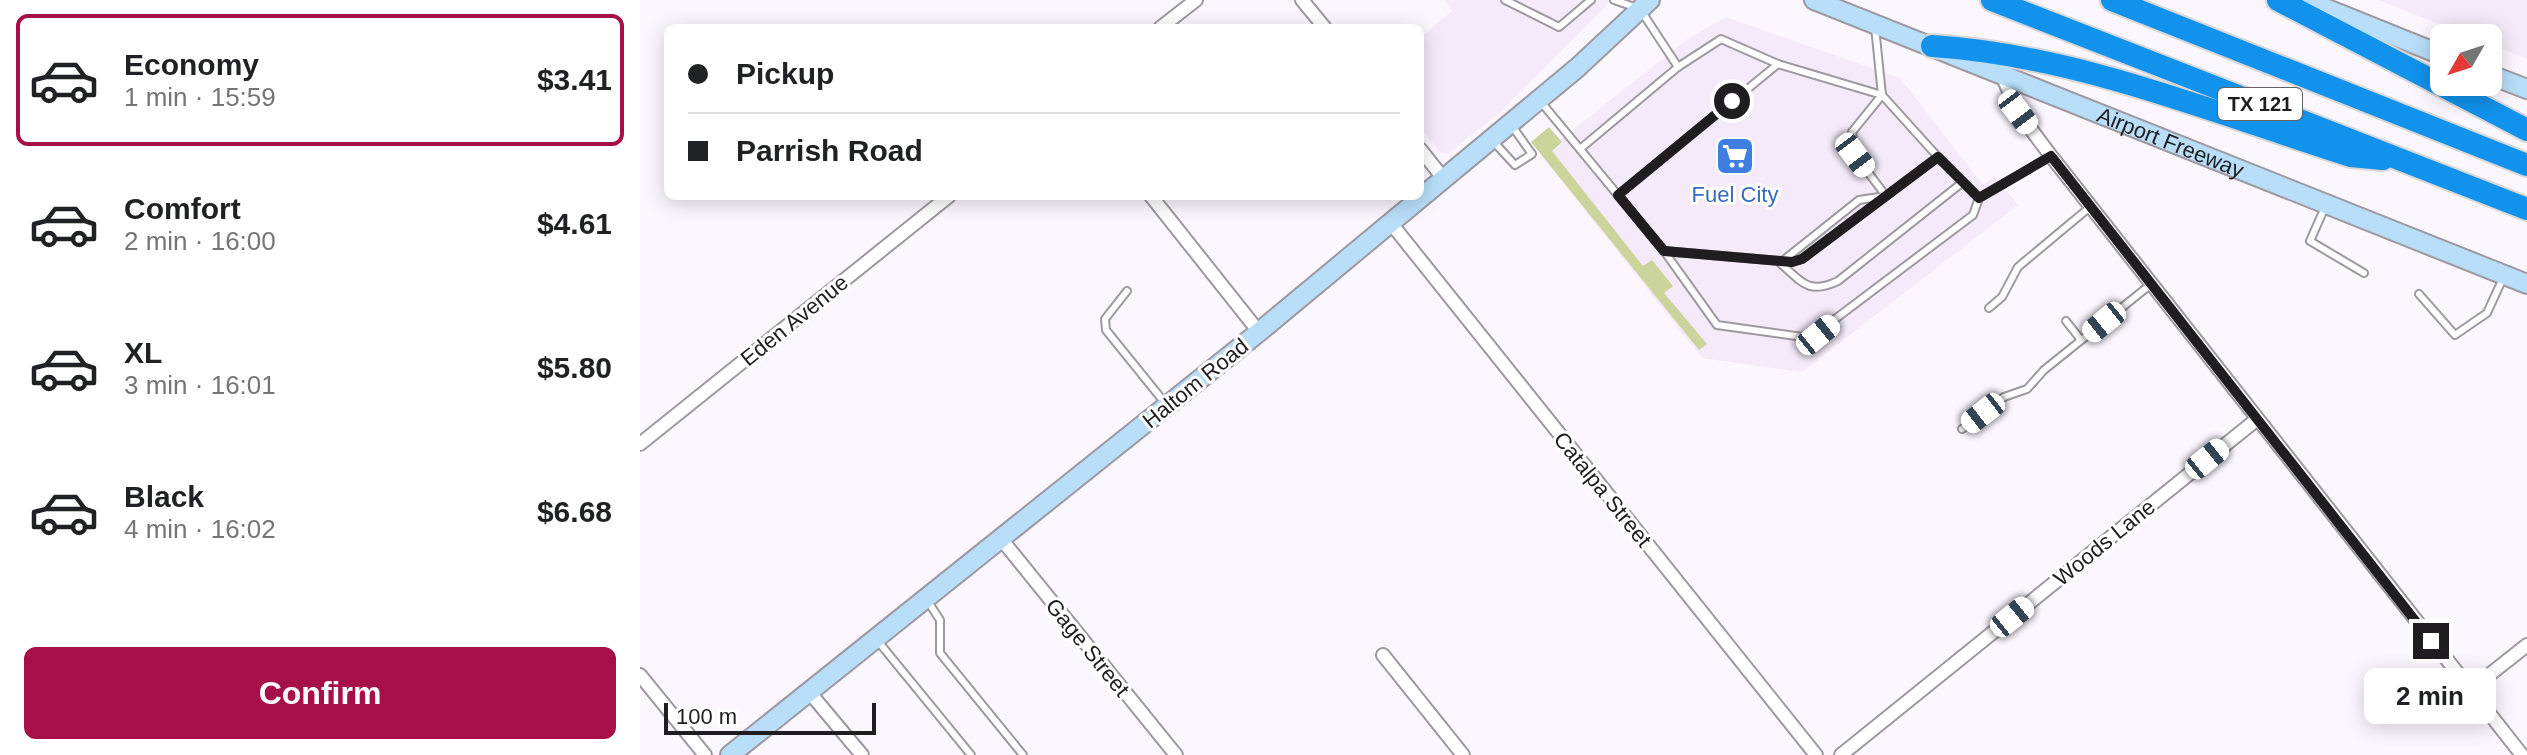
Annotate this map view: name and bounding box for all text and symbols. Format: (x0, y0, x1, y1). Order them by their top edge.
north arrow (2430, 24, 2502, 96)
map controls (2430, 24, 2502, 96)
icon: car (28, 44, 100, 116)
text: Economy (124, 48, 259, 81)
text: Pickup (736, 57, 834, 90)
text: $3.41 (537, 63, 612, 96)
text: 1 min · 15:59 (124, 82, 276, 112)
route start (1714, 83, 1750, 119)
car (1994, 86, 2042, 138)
road number: TX 121 (2218, 88, 2302, 120)
street label: Airport Freeway (2094, 102, 2247, 183)
car (1831, 129, 1879, 181)
text: Parrish Road (736, 134, 923, 167)
supermarket icon: Fuel City (1714, 135, 1756, 177)
place label: Fuel City (1692, 182, 1778, 207)
icon: car (28, 188, 100, 260)
text: Comfort (124, 192, 241, 225)
text: $4.61 (537, 207, 612, 240)
text: 2 min · 16:00 (124, 226, 276, 256)
street label: Eden Avenue (736, 270, 853, 371)
car (2078, 298, 2130, 346)
car (1792, 311, 1844, 359)
icon: car (28, 332, 100, 404)
street label: Haltom Road (1138, 333, 1253, 434)
text: XL (124, 336, 162, 369)
text: $5.80 (537, 351, 612, 384)
text: 3 min · 16:01 (124, 370, 276, 400)
car (1957, 389, 2009, 437)
street label: Catalpa Street (1549, 427, 1657, 552)
car (2181, 435, 2233, 483)
icon: car (28, 476, 100, 548)
text: Black (124, 480, 204, 513)
street label: Woods Lane (2049, 494, 2160, 591)
text: $6.68 (537, 495, 612, 528)
text: 4 min · 16:02 (124, 514, 276, 544)
street label: Gage Street (1041, 593, 1135, 701)
car (1986, 593, 2038, 641)
route end (2413, 623, 2449, 659)
button: Confirm (24, 647, 616, 739)
callout: 2 min (2365, 669, 2497, 725)
text: 2 min (2396, 681, 2464, 711)
scale bar (664, 699, 876, 735)
text: 100 m (676, 704, 737, 729)

